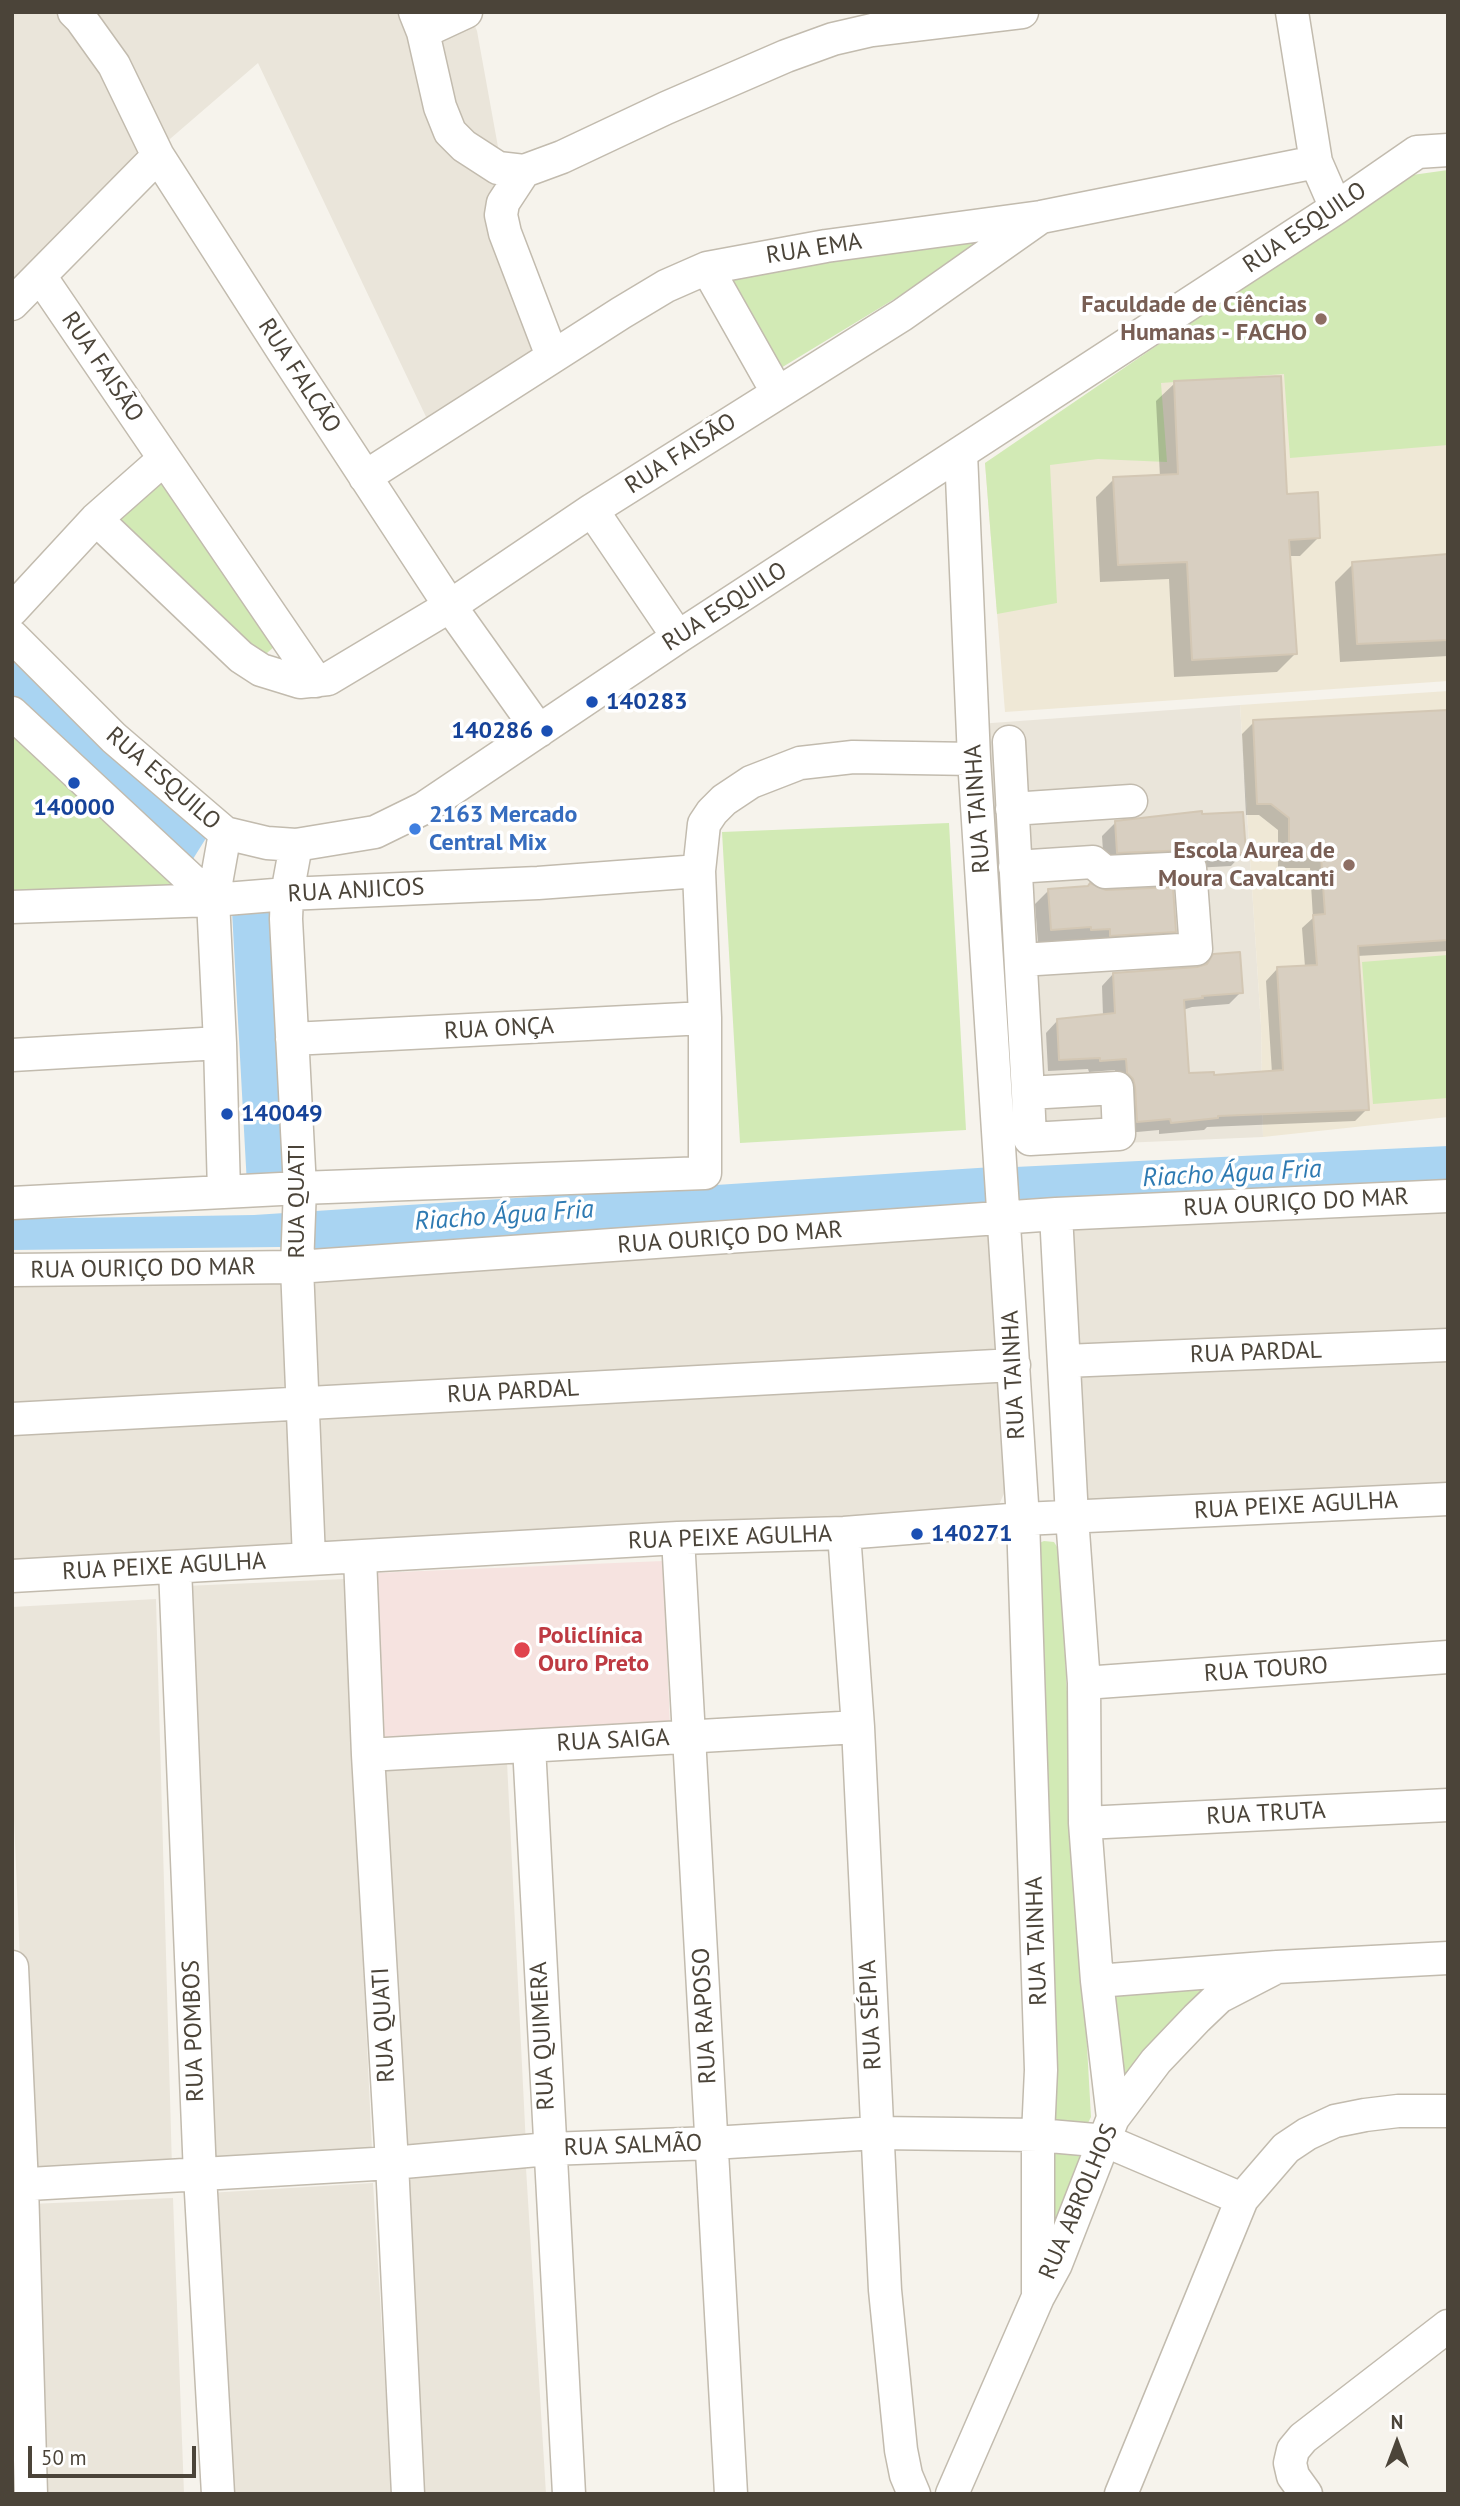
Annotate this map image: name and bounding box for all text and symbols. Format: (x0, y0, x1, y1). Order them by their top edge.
street label: RUA ESQUILO (1238, 176, 1372, 280)
street label: RUA EMA (764, 227, 864, 271)
place label: Faculdade de Ciências Humanas - FACHO (1081, 291, 1307, 347)
street label: RUA FAISÃO (55, 307, 149, 427)
marker: Faculdade de Ciências Humanas - FACHO (1313, 311, 1329, 327)
street label: RUA FALCÃO (251, 313, 347, 439)
street label: RUA FAISÃO (620, 407, 742, 501)
street label: RUA ESQUILO (657, 556, 793, 658)
place label: 140283 (606, 688, 688, 716)
marker: 140283 (584, 694, 600, 710)
place label: 140286 (451, 717, 533, 745)
street label: RUA ESQUILO (100, 721, 226, 837)
marker: 140286 (539, 723, 555, 739)
street label: RUA TAINHA (959, 743, 997, 875)
marker: 140000 (66, 775, 82, 791)
place label: 140000 (33, 794, 115, 822)
place label: 2163 Mercado Central Mix (429, 801, 577, 857)
marker: 2163 Mercado Central Mix (407, 821, 423, 837)
place label: Escola Aurea de Moura Cavalcanti (1158, 837, 1335, 893)
marker: Escola Aurea de Moura Cavalcanti (1341, 857, 1357, 873)
street label: RUA ANJICOS (287, 873, 425, 909)
street label: RUA ONÇA (443, 1012, 555, 1046)
place label: 140049 (241, 1100, 323, 1128)
marker: 140049 (219, 1106, 235, 1122)
street label: RUA QUATI (283, 1143, 311, 1259)
water label: Riacho Água Fria (1142, 1154, 1322, 1194)
street label: RUA OURIÇO DO MAR (1183, 1183, 1409, 1223)
water label: Riacho Água Fria (413, 1194, 595, 1238)
street label: RUA OURIÇO DO MAR (617, 1216, 843, 1260)
street label: RUA OURIÇO DO MAR (30, 1253, 256, 1285)
street label: RUA TAINHA (996, 1310, 1032, 1440)
street label: RUA PARDAL (1189, 1336, 1323, 1370)
street label: RUA PARDAL (446, 1374, 580, 1410)
street label: RUA PEIXE AGULHA (1193, 1486, 1399, 1526)
street label: RUA PEIXE AGULHA (628, 1520, 832, 1556)
place label: 140271 (931, 1520, 1013, 1548)
marker: 140271 (909, 1526, 925, 1542)
street label: RUA PEIXE AGULHA (61, 1547, 267, 1587)
place label: Policlínica Ouro Preto (538, 1622, 649, 1678)
marker: Policlínica Ouro Preto (512, 1640, 532, 1660)
street label: RUA TOURO (1203, 1651, 1329, 1689)
street label: RUA SAIGA (556, 1724, 670, 1758)
street label: RUA TRUTA (1206, 1796, 1326, 1832)
street label: RUA TAINHA (1020, 1876, 1054, 2006)
street label: RUA RAPOSO (687, 1947, 723, 2085)
street label: RUA SÉPIA (854, 1959, 888, 2071)
street label: RUA POMBOS (177, 1960, 211, 2102)
street label: RUA QUIMERA (525, 1961, 561, 2111)
street label: RUA QUATI (367, 1967, 401, 2083)
street label: RUA ABROLHOS (1033, 2120, 1125, 2284)
street label: RUA SALMÃO (563, 2129, 703, 2163)
north arrow (1362, 2408, 1432, 2478)
text: N (1391, 2410, 1403, 2434)
scale bar (32, 2432, 200, 2476)
text: 50 m (41, 2444, 87, 2471)

